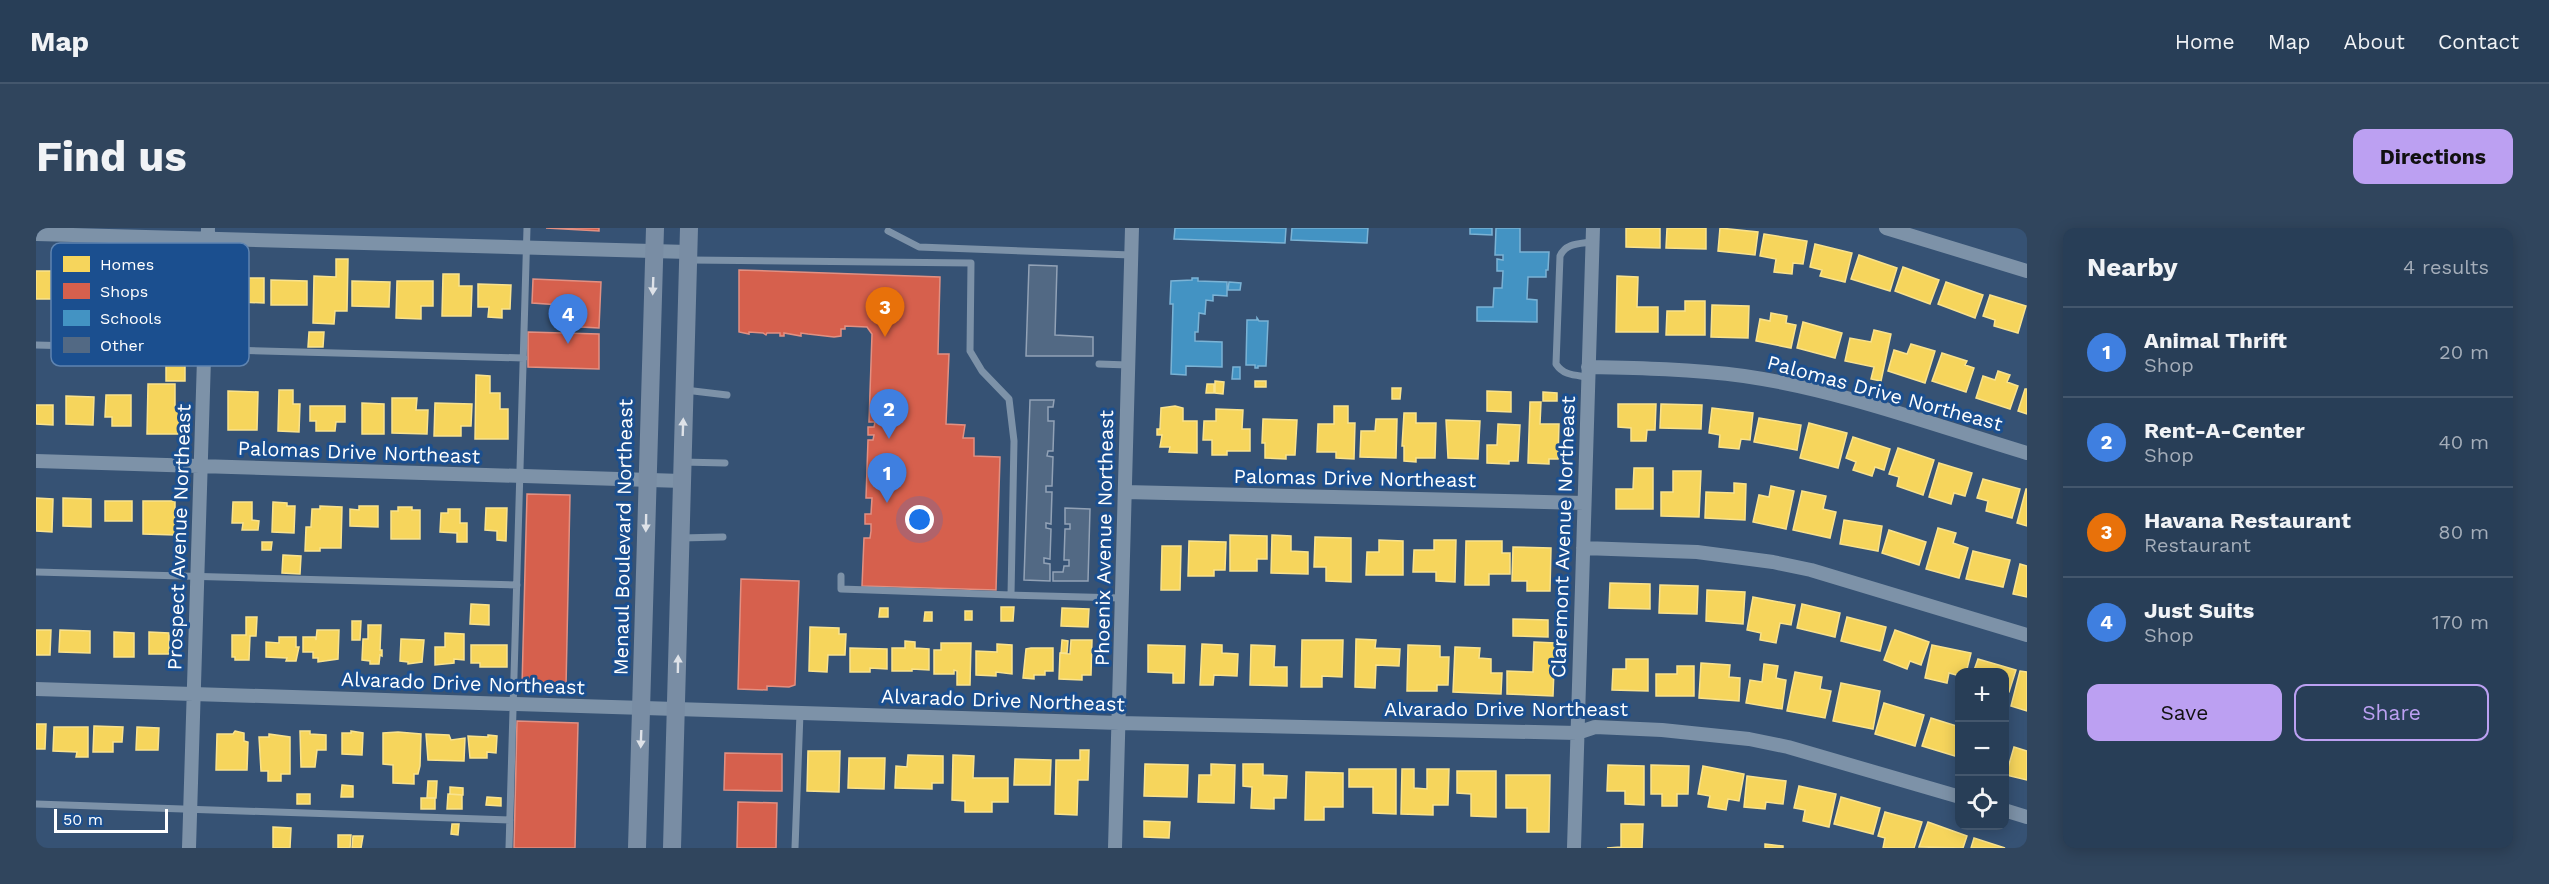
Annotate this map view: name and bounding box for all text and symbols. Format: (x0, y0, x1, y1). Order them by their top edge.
text: Map (30, 25, 89, 58)
text: Home (2175, 29, 2235, 54)
text: Map (2268, 29, 2311, 54)
text: About (2344, 29, 2405, 54)
text: Contact (2438, 29, 2519, 54)
button: Directions (2353, 129, 2513, 184)
text: Find us (36, 132, 187, 181)
legend (51, 243, 249, 366)
text: Nearby (2087, 252, 2178, 282)
text: Homes (100, 255, 154, 274)
text: 4 results (2403, 255, 2489, 279)
one-way arrow (649, 277, 658, 296)
text: Shops (100, 282, 148, 301)
pin: 3 (866, 288, 904, 337)
pin: 4 (548, 294, 588, 344)
text: Schools (100, 309, 162, 328)
text: Animal Thrift (2144, 328, 2287, 353)
text: Other (100, 336, 145, 355)
text: 1 (2102, 340, 2111, 364)
text: 20 m (2439, 340, 2489, 364)
street label: Palomas Drive Northeast (1765, 350, 2006, 436)
text: Shop (2144, 353, 2194, 377)
pin: 2 (870, 390, 908, 439)
street label: Claremont Avenue Northeast (1546, 395, 1580, 679)
street label: Menaul Boulevard Northeast (609, 398, 637, 676)
street label: Prospect Avenue Northeast (162, 403, 196, 671)
street label: Phoenix Avenue Northeast (1090, 409, 1118, 666)
one-way arrow (679, 417, 688, 436)
text: Rent-A-Center (2144, 418, 2305, 443)
text: 2 (2101, 430, 2112, 454)
text: 40 m (2438, 430, 2489, 454)
street label: Palomas Drive Northeast (237, 436, 481, 468)
text: Shop (2144, 443, 2194, 467)
pin: 1 (868, 454, 906, 503)
street label: Palomas Drive Northeast (1234, 464, 1477, 492)
your location (905, 505, 934, 534)
text: Havana Restaurant (2144, 508, 2351, 533)
one-way arrow (641, 514, 650, 533)
text: 3 (2101, 520, 2112, 544)
text: 80 m (2438, 520, 2489, 544)
text: Restaurant (2144, 533, 2251, 557)
text: Just Suits (2144, 598, 2254, 623)
text: 4 (2100, 610, 2113, 634)
text: 170 m (2432, 610, 2489, 634)
text: Shop (2144, 623, 2194, 647)
one-way arrow (673, 654, 683, 673)
street label: Alvarado Drive Northeast (341, 667, 586, 699)
map controls (1955, 668, 2009, 830)
button: + (1955, 668, 2009, 722)
street label: Alvarado Drive Northeast (881, 684, 1126, 716)
button: Save (2087, 684, 2282, 741)
button: Share (2294, 684, 2489, 741)
street label: Alvarado Drive Northeast (1384, 697, 1629, 721)
button: − (1955, 722, 2009, 776)
one-way arrow (636, 730, 645, 749)
button: locate (1955, 776, 2009, 830)
scale bar (54, 806, 168, 834)
text: 50 m (63, 810, 103, 829)

